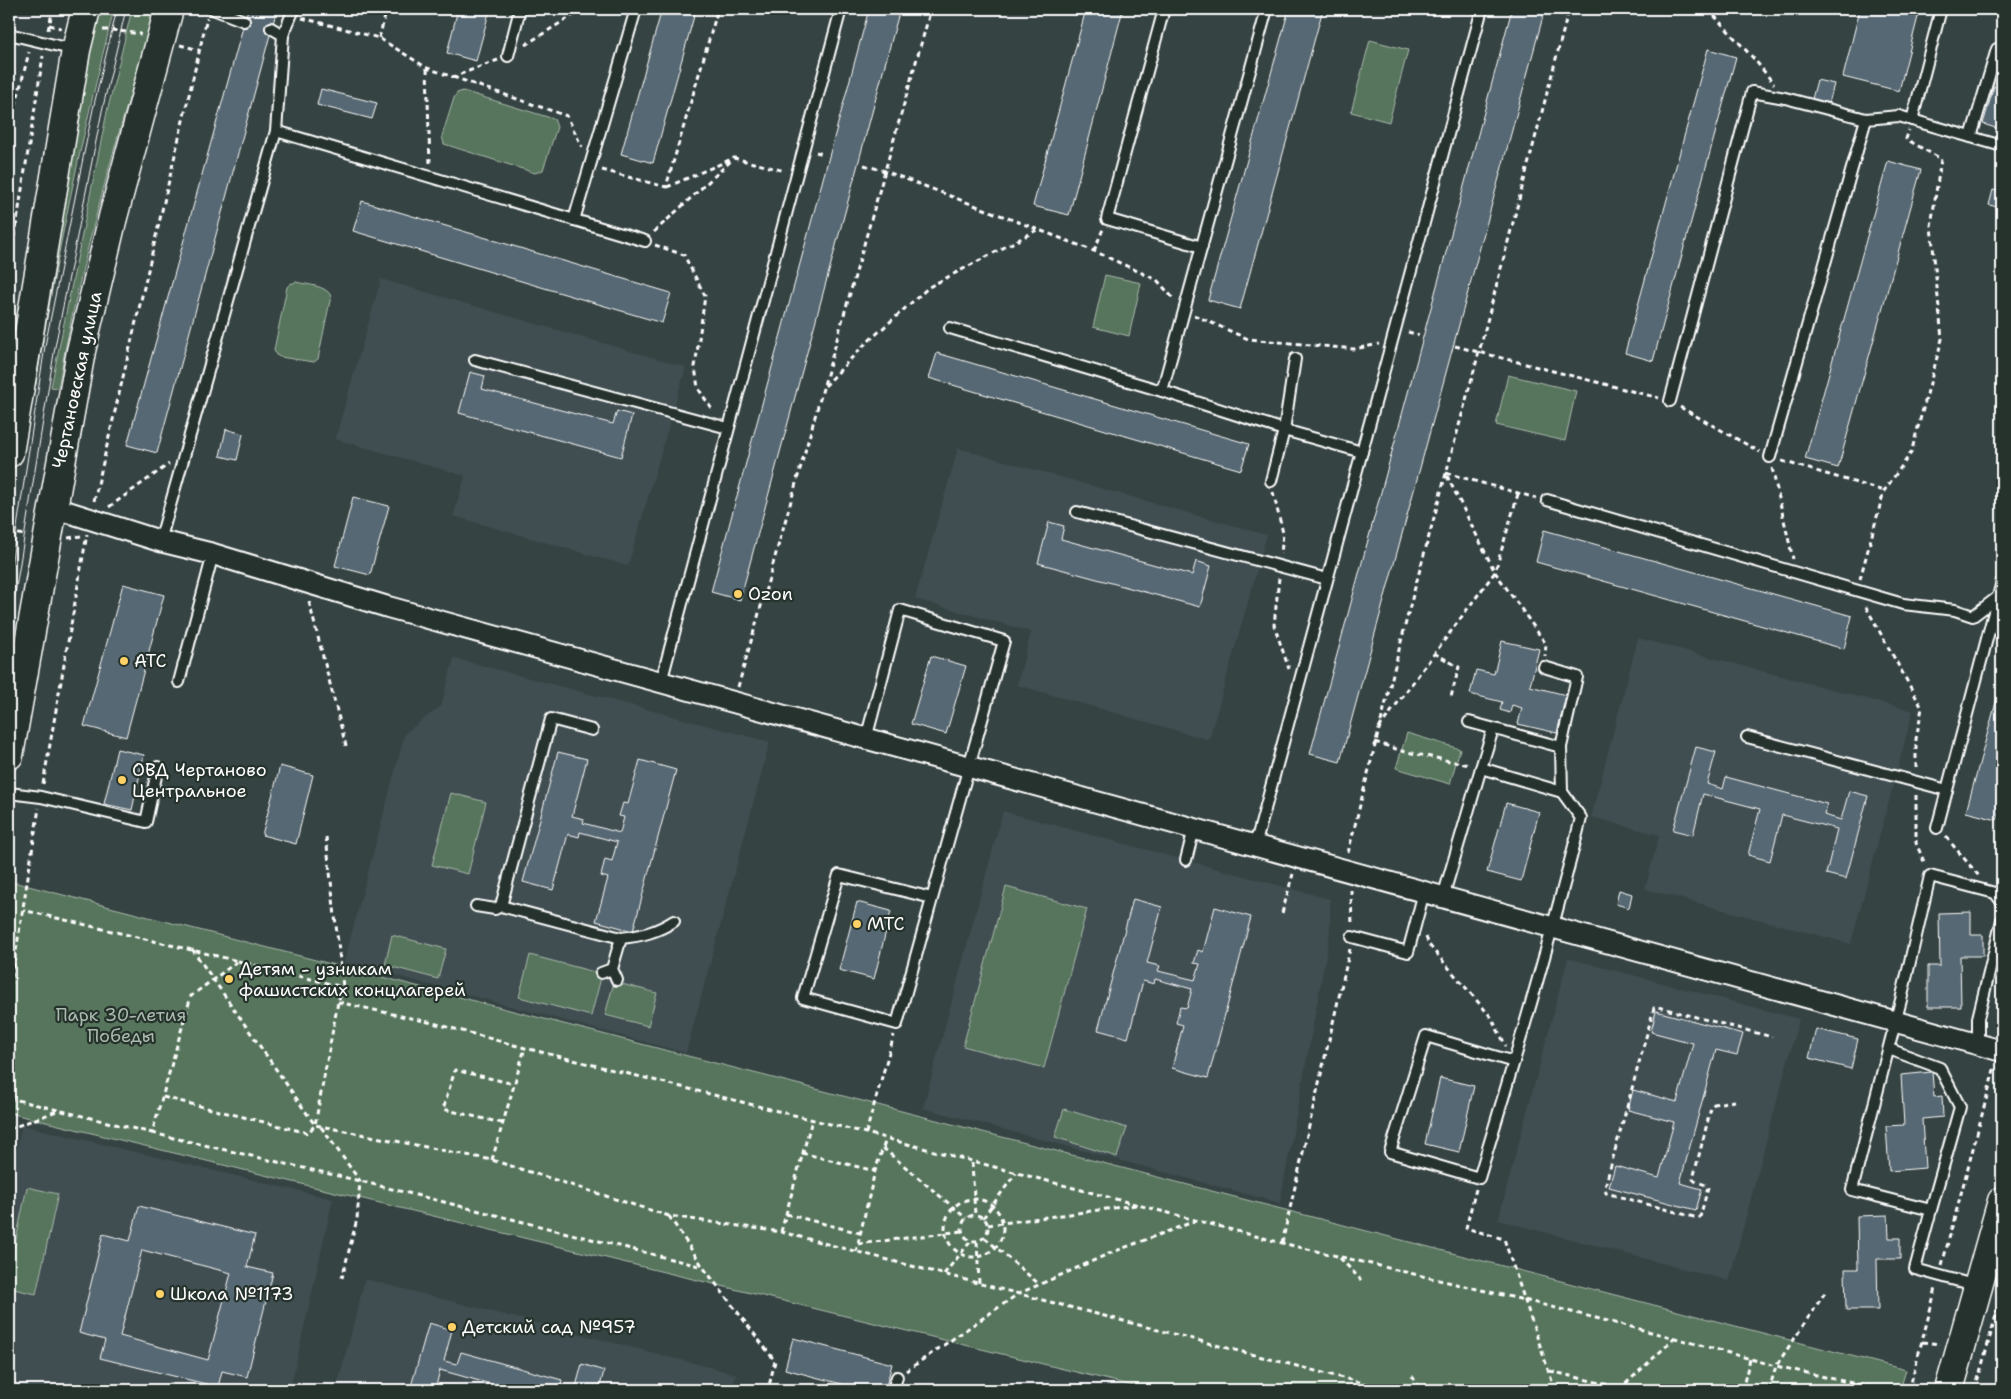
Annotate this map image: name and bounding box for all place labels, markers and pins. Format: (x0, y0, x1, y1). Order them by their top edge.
place label: Ozon (748, 582, 793, 606)
marker: Ozon (732, 588, 744, 600)
place label: АТС (134, 649, 166, 673)
marker: АТС (118, 655, 130, 667)
place label: ОВД Чертаново Центральное (132, 758, 267, 803)
marker: ОВД Чертаново Центральное (116, 774, 128, 786)
place label: МТС (867, 912, 905, 936)
marker: МТС (851, 918, 863, 930)
place label: Детям - узникам фашистских концлагерей (239, 957, 466, 1002)
marker: Детям - узникам фашистских концлагерей (223, 973, 235, 985)
place label: Школа №1173 (170, 1282, 294, 1306)
marker: Школа №1173 (154, 1288, 166, 1300)
place label: Детский сад №957 (462, 1315, 636, 1339)
marker: Детский сад №957 (446, 1321, 458, 1333)

